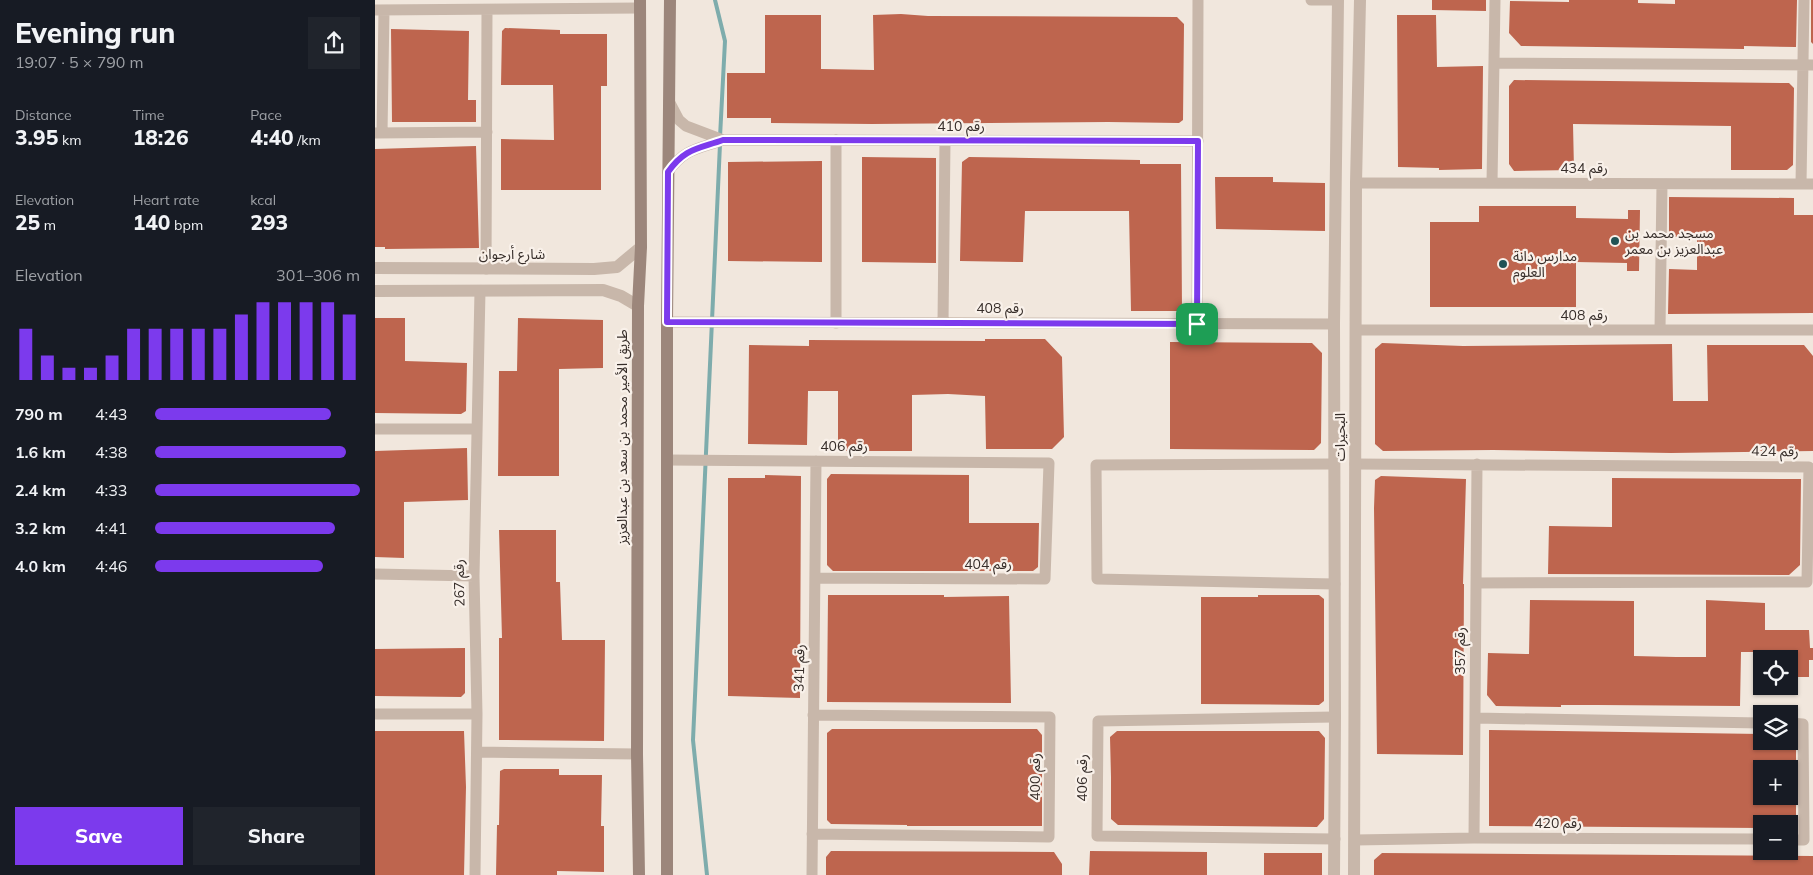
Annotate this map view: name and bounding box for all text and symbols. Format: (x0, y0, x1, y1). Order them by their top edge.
text: Evening run (15, 15, 175, 50)
button: share (308, 17, 360, 69)
text: 19:07 · 5 × 790 m (15, 52, 144, 72)
text: Distance (15, 106, 72, 124)
text: Time (133, 106, 164, 124)
text: Pace (250, 106, 282, 124)
street label: رقم 410 (937, 117, 985, 137)
text: 3.95 (15, 124, 58, 150)
text: 18:26 (133, 124, 189, 150)
text: 4:40 (250, 124, 294, 150)
text: km (58, 131, 81, 149)
text: /km (294, 131, 321, 149)
street label: رقم 434 (1560, 159, 1608, 179)
text: Elevation (15, 191, 74, 209)
text: Heart rate (133, 191, 199, 209)
text: kcal (250, 191, 276, 209)
text: 25 (15, 209, 40, 235)
text: 140 (133, 209, 170, 235)
text: 293 (250, 209, 288, 235)
text: m (40, 216, 56, 234)
text: bpm (170, 216, 203, 234)
place label: مسجد محمد بن عبدالعزيز بن معمر (1624, 224, 1723, 258)
marker: مسجد محمد بن عبدالعزيز بن معمر (1609, 235, 1621, 247)
street label: شارع أرجوان (479, 245, 545, 265)
place label: مدارس دانة العلوم (1513, 247, 1577, 283)
marker: مدارس دانة العلوم (1497, 258, 1509, 270)
text: Elevation (15, 265, 83, 285)
text: 301–306 m (276, 265, 360, 285)
street label: رقم 408 (976, 299, 1024, 319)
pin (1176, 303, 1218, 345)
street label: رقم 408 (1560, 306, 1608, 326)
icon: arrive (1183, 310, 1211, 338)
street label: طريق الأمير محمد بن سعد بن عبدالعزيز (613, 329, 632, 546)
text: 790 m (15, 404, 63, 424)
text: 4:43 (95, 404, 127, 424)
street label: البحيرات (1331, 413, 1349, 461)
street label: رقم 406 (820, 437, 868, 457)
text: 1.6 km (15, 442, 66, 462)
text: 4:38 (95, 442, 127, 462)
street label: رقم 424 (1751, 442, 1799, 462)
text: 2.4 km (15, 480, 66, 500)
text: 4:33 (95, 480, 127, 500)
text: 3.2 km (15, 518, 66, 538)
text: 4:41 (95, 518, 127, 538)
street label: رقم 404 (964, 555, 1012, 575)
text: 4.0 km (15, 556, 66, 576)
text: 4:46 (95, 556, 127, 576)
street label: رقم 267 (450, 559, 470, 607)
street label: رقم 357 (1451, 627, 1471, 675)
street label: رقم 341 (790, 644, 810, 692)
map controls (1753, 650, 1798, 860)
button: locate (1753, 650, 1798, 695)
button: layers (1753, 705, 1798, 750)
street label: رقم 400 (1026, 753, 1046, 801)
street label: رقم 406 (1073, 754, 1093, 802)
button: + (1753, 760, 1798, 805)
button: Save (15, 807, 183, 865)
button: Share (193, 807, 360, 865)
street label: رقم 420 (1534, 814, 1582, 834)
button: − (1753, 815, 1798, 860)

